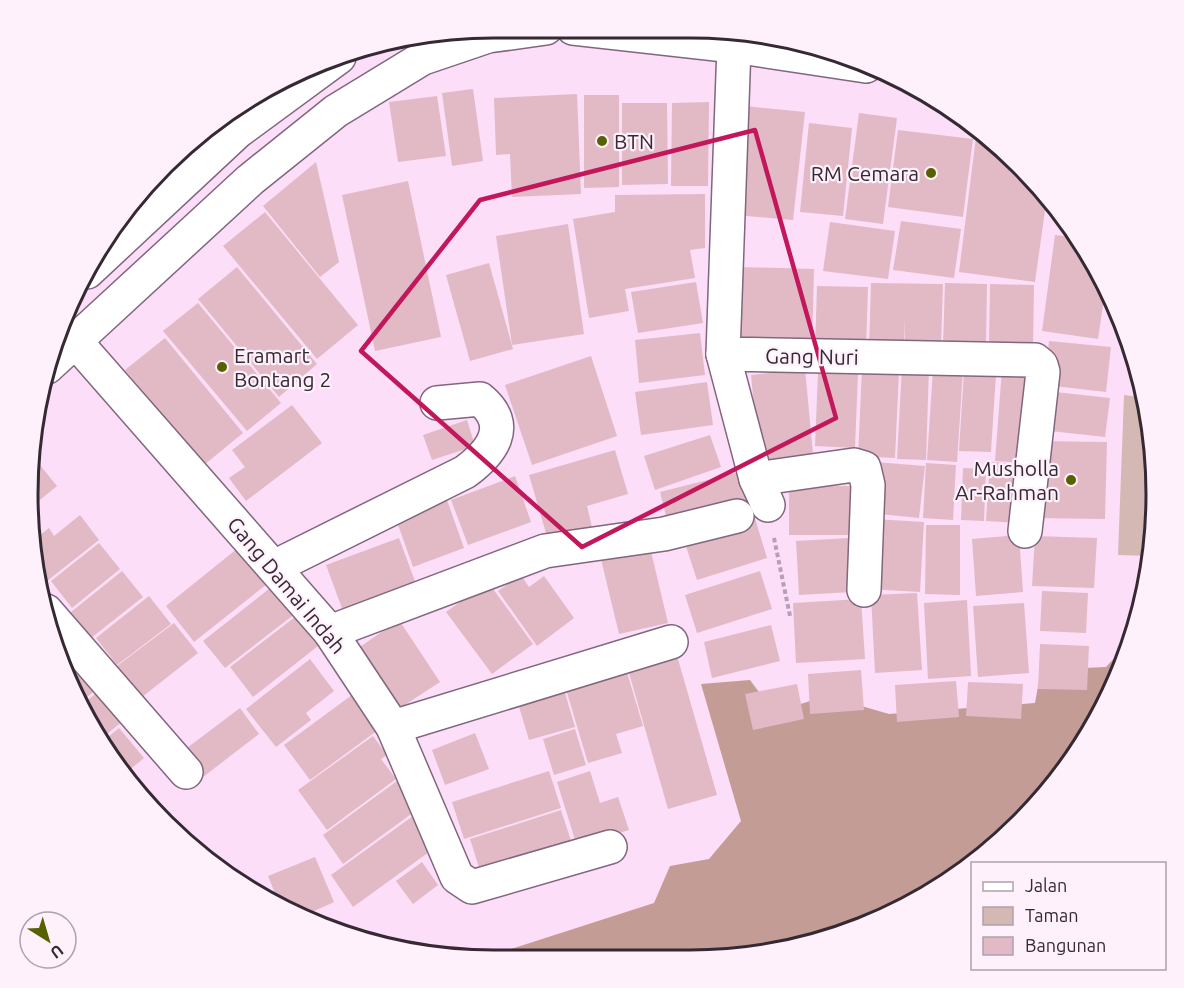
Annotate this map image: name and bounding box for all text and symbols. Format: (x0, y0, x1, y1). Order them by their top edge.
place label: BTN (614, 129, 654, 153)
marker: BTN (595, 134, 609, 148)
place label: RM Cemara (811, 161, 919, 185)
marker: RM Cemara (924, 166, 938, 180)
place label: Eramart Bontang 2 (234, 343, 331, 391)
street label: Gang Nuri (765, 343, 859, 369)
marker: Eramart Bontang 2 (215, 360, 229, 374)
place label: Musholla Ar-Rahman (955, 456, 1059, 504)
marker: Musholla Ar-Rahman (1064, 473, 1078, 487)
street label: Gang Damai Indah (223, 512, 351, 658)
legend (971, 862, 1166, 970)
text: Jalan (1025, 875, 1067, 895)
text: Taman (1025, 905, 1079, 925)
north arrow (18, 910, 78, 970)
text: Bangunan (1025, 935, 1106, 955)
text: U (47, 941, 67, 963)

